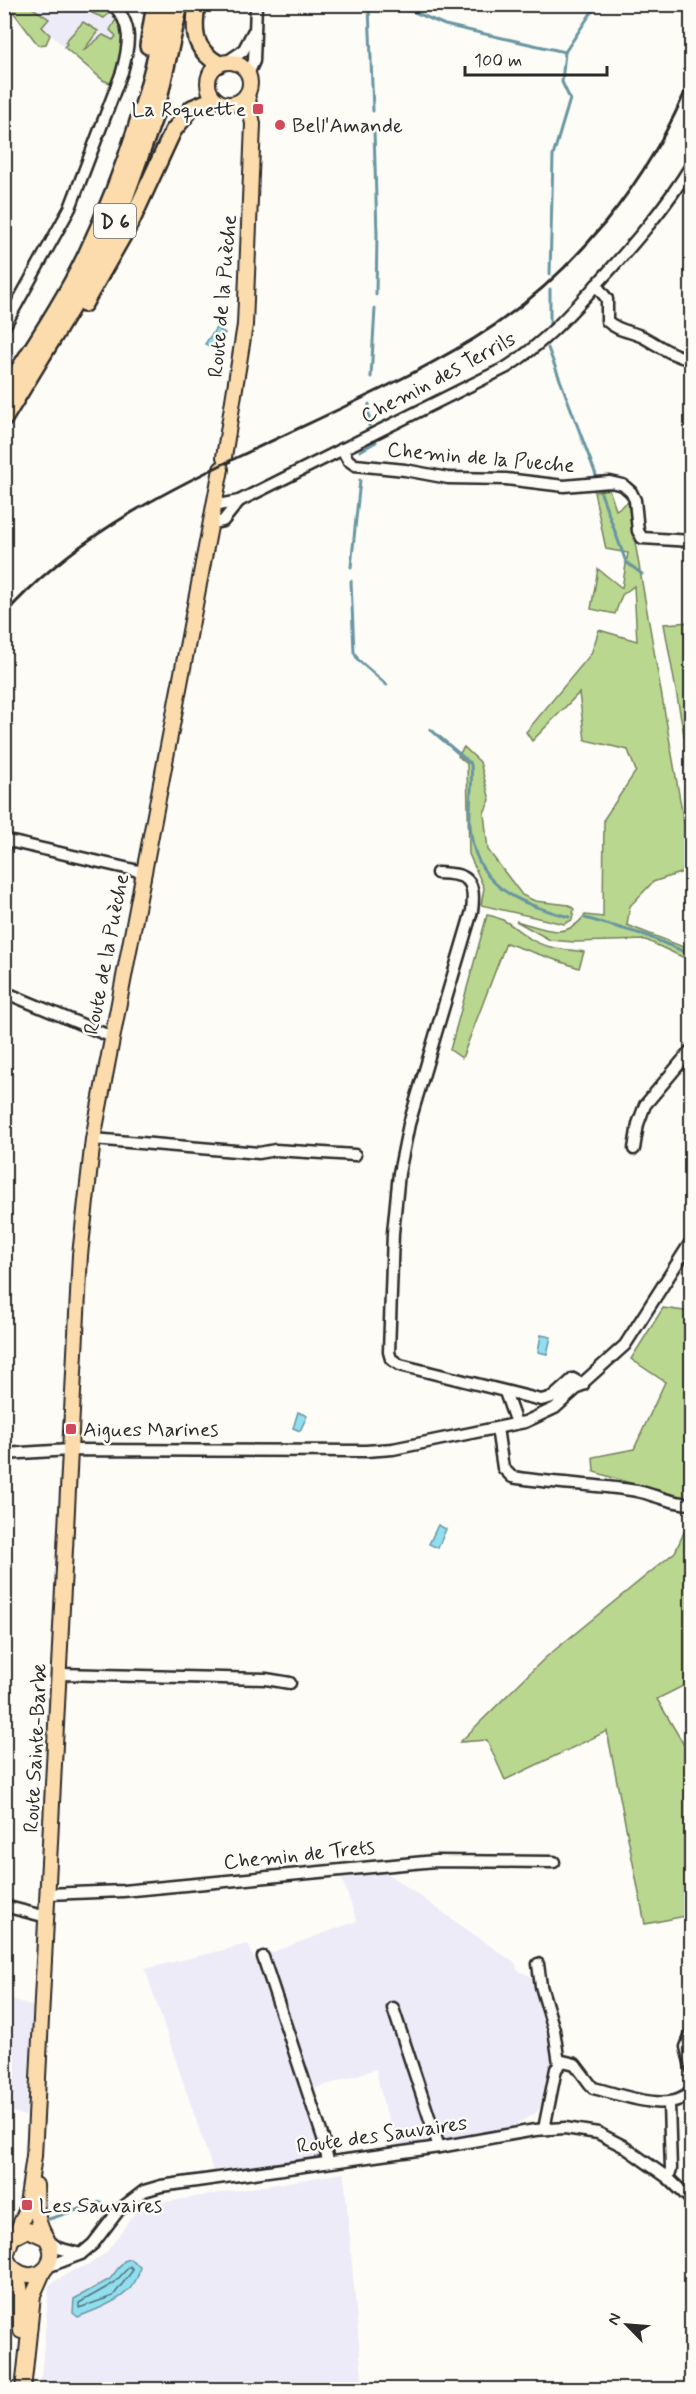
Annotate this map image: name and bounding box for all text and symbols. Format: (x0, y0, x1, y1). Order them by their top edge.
scale bar (465, 39, 608, 77)
text: 100 m (474, 49, 522, 73)
place label: La Roquette (131, 96, 246, 124)
marker: La Roquette (251, 102, 265, 116)
place label: Bell'Amande (292, 112, 403, 140)
marker: Bell'Amande (273, 118, 287, 132)
road number: D 6 (94, 204, 136, 238)
street label: Route de la Puèche (202, 213, 244, 379)
street label: Chemin des Terrils (356, 325, 521, 431)
street label: Chemin de la Pueche (386, 436, 576, 480)
street label: Route de la Puèche (78, 871, 136, 1037)
place label: Aigues Marines (83, 1416, 219, 1444)
marker: Aigues Marines (64, 1422, 78, 1436)
street label: Route Sainte-Barbe (18, 1663, 54, 1833)
street label: Chemin de Trets (222, 1833, 376, 1877)
street label: Route des Sauvaires (295, 2109, 469, 2161)
place label: Les Sauvaires (39, 2192, 162, 2220)
marker: Les Sauvaires (20, 2198, 34, 2212)
north arrow (597, 2295, 657, 2355)
text: N (603, 2310, 627, 2329)

